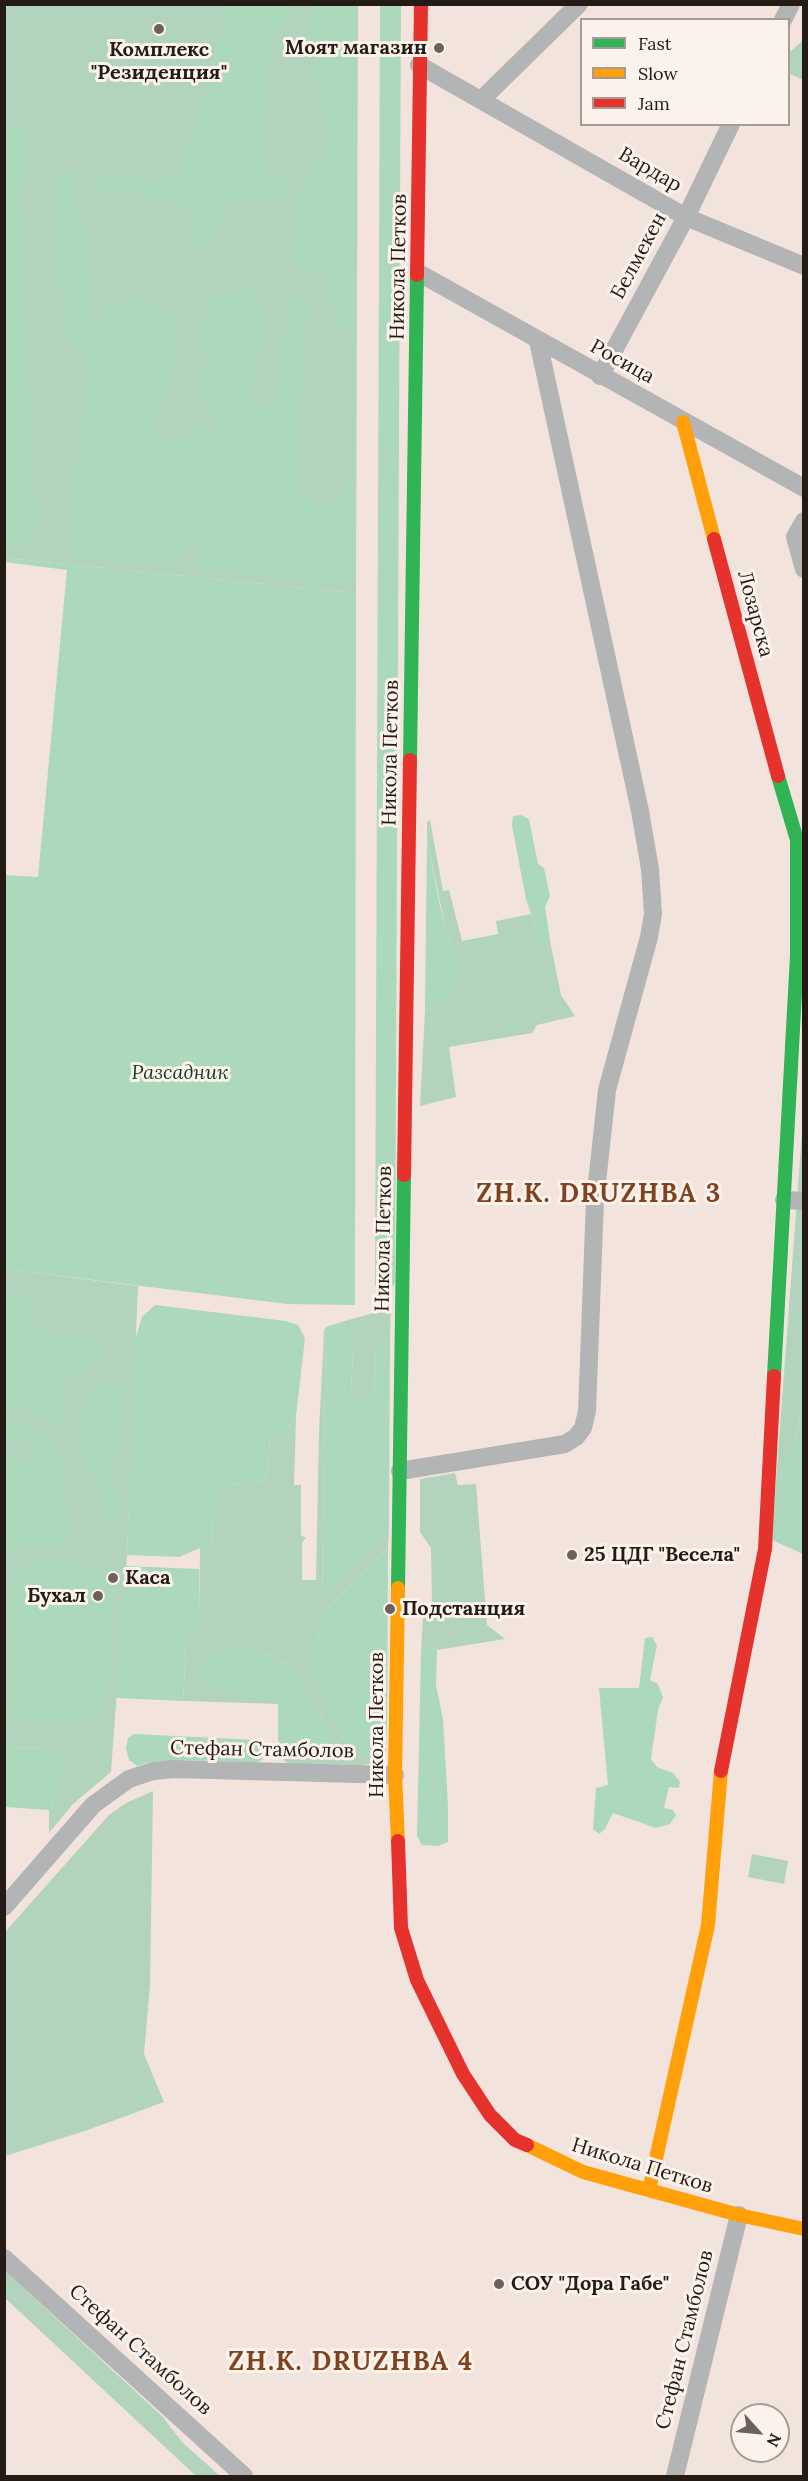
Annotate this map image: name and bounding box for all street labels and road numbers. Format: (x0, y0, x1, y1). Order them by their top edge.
street label: Вардар (614, 142, 686, 198)
street label: Никола Петков (386, 194, 412, 340)
street label: Белмекен (606, 209, 672, 303)
street label: Росица (586, 335, 658, 389)
street label: Лозарска (732, 568, 778, 660)
street label: Никола Петков (378, 680, 404, 826)
street label: Никола Петков (371, 1166, 397, 1312)
street label: Никола Петков (365, 1652, 389, 1798)
street label: Стефан Стамболов (170, 1736, 354, 1764)
street label: Никола Петков (569, 2133, 715, 2199)
street label: Стефан Стамболов (651, 2248, 719, 2432)
street label: Стефан Стамболов (64, 2280, 216, 2420)

